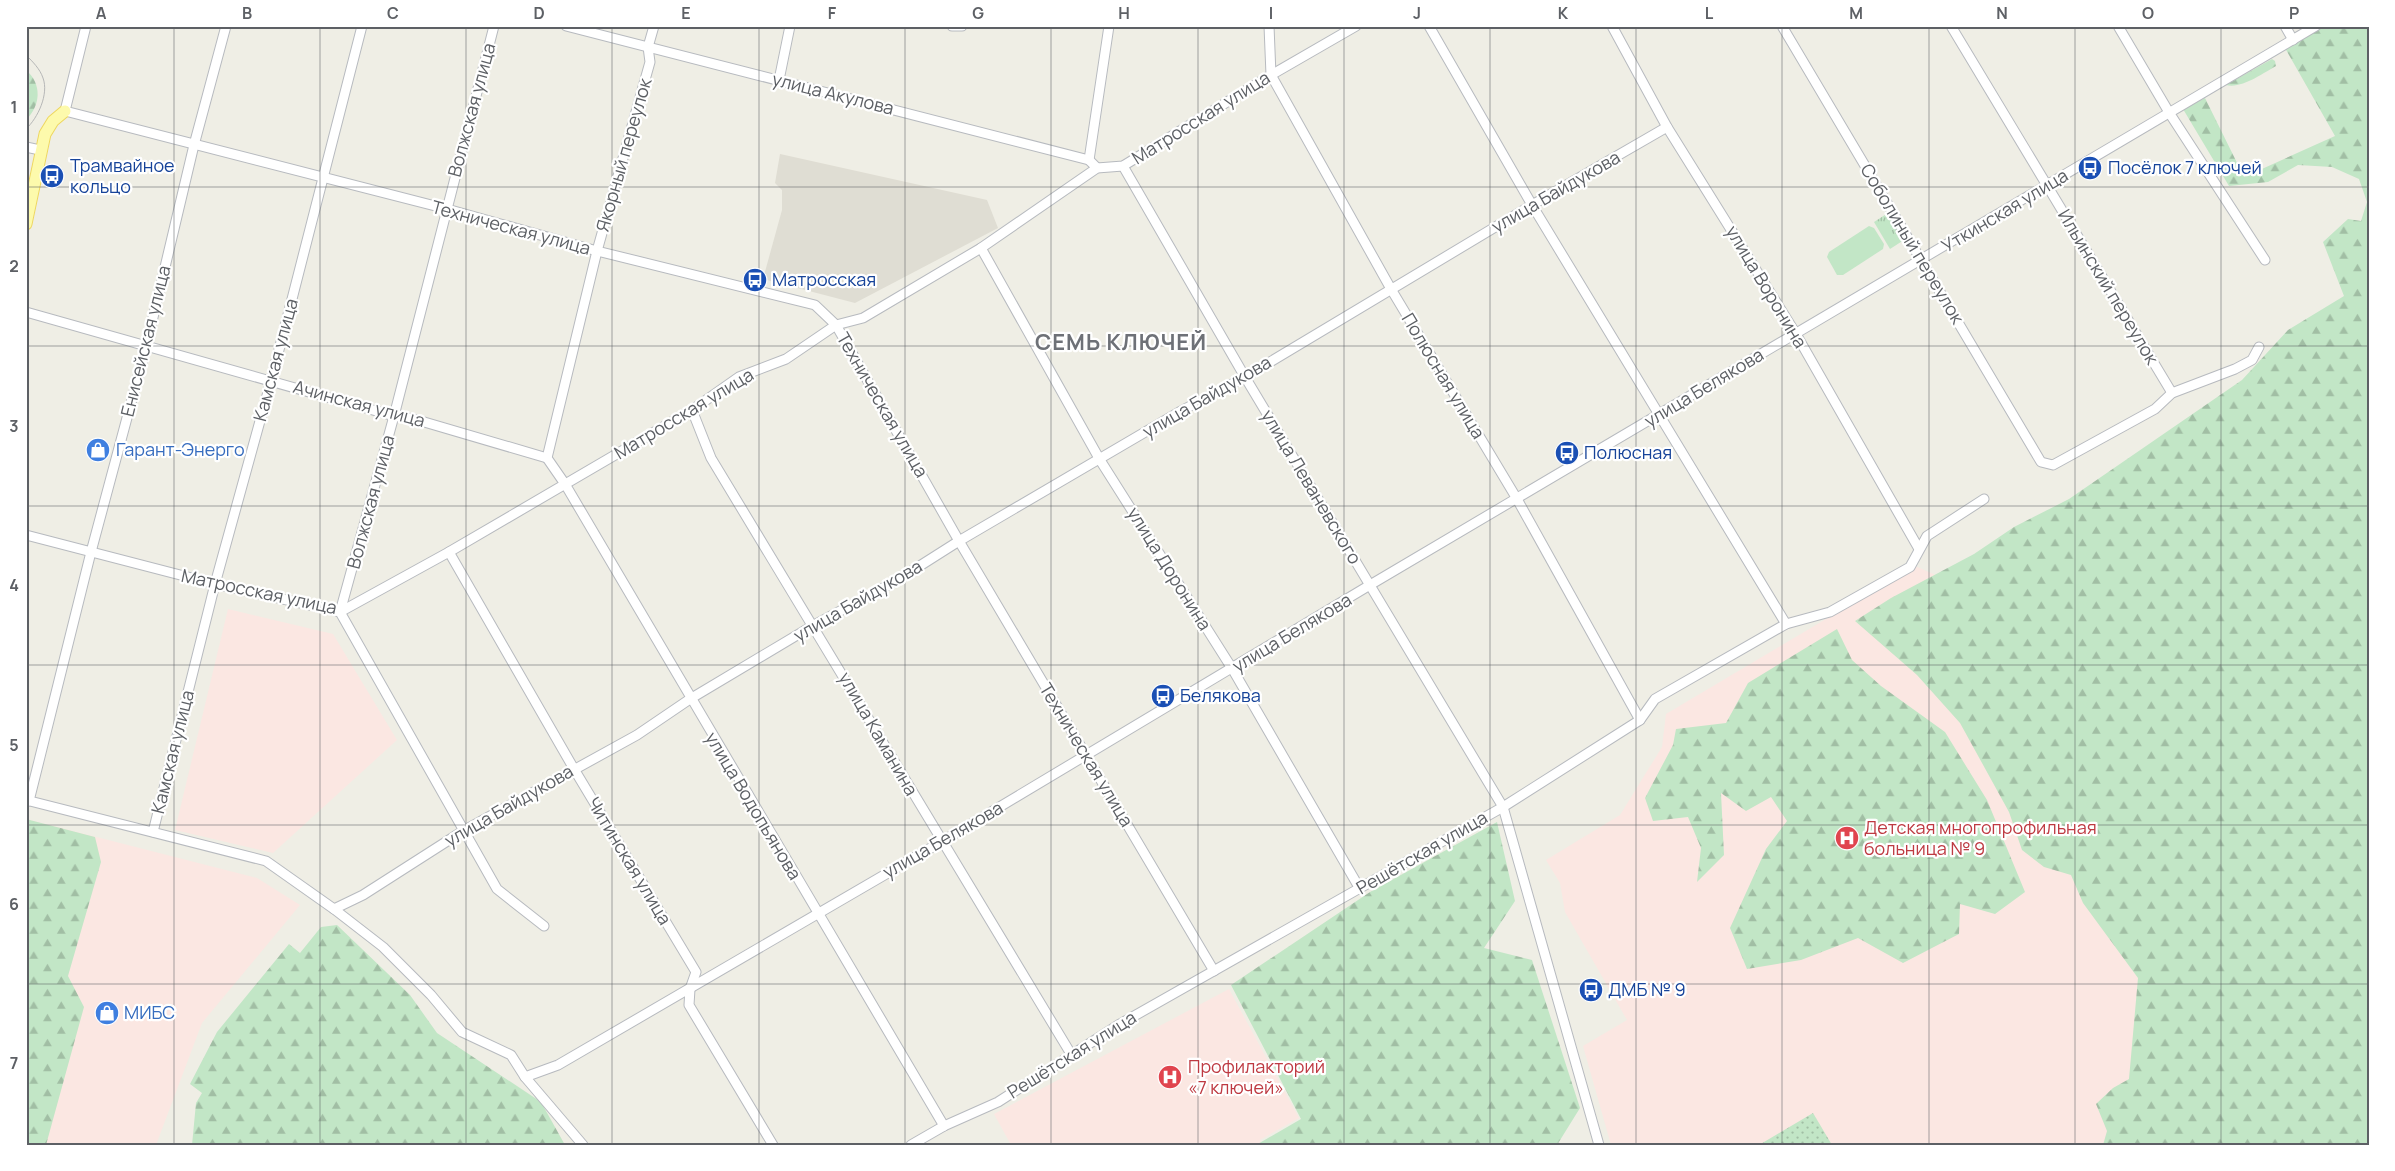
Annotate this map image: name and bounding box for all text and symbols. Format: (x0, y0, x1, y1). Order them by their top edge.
text: A (96, 2, 107, 24)
text: B (242, 2, 252, 24)
text: C (387, 2, 399, 24)
text: D (533, 2, 545, 24)
text: E (681, 2, 691, 24)
text: F (828, 2, 837, 24)
text: G (972, 2, 984, 24)
text: H (1118, 2, 1130, 24)
text: I (1269, 2, 1273, 24)
text: J (1413, 2, 1421, 24)
text: K (1558, 2, 1569, 24)
text: L (1705, 2, 1714, 24)
text: M (1849, 2, 1863, 24)
text: N (1996, 2, 2008, 24)
text: O (2142, 2, 2154, 24)
text: P (2289, 2, 2299, 24)
street label: Волжская улица (442, 40, 500, 179)
street label: Матросская улица (1127, 65, 1274, 169)
street label: улица Акулова (770, 66, 897, 120)
street label: Якорный переулок (590, 74, 657, 234)
text: 1 (10, 96, 18, 118)
street label: улица Байдукова (1487, 145, 1624, 238)
place label: Трамвайное кольцо (70, 153, 175, 198)
bus stop icon: Посёлок 7 ключей (2077, 155, 2103, 181)
place label: Посёлок 7 ключей (2108, 155, 2262, 179)
street label: Соболиный переулок (1856, 159, 1971, 329)
bus stop icon: Трамвайное кольцо (39, 163, 65, 189)
street label: Уткинская улица (1937, 163, 2072, 257)
street label: Техническая улица (429, 194, 593, 260)
street label: Ильинский переулок (2053, 205, 2165, 369)
street label: улица Воронина (1721, 221, 1813, 352)
text: 2 (9, 255, 19, 277)
street label: Енисейская улица (115, 263, 175, 419)
bus stop icon: Матросская (742, 267, 768, 293)
place label: Матросская (772, 267, 876, 291)
street label: Камская улица (247, 296, 303, 424)
street label: Полюсная улица (1397, 308, 1491, 443)
district label: СЕМЬ КЛЮЧЕЙ (1035, 327, 1207, 357)
street label: Техническая улица (832, 328, 934, 481)
street label: улица Белякова (1639, 342, 1768, 432)
street label: улица Байдукова (1138, 350, 1275, 443)
street label: Матросская улица (609, 362, 758, 464)
street label: Ачинская улица (291, 374, 428, 432)
street label: улица Леваневского (1256, 405, 1368, 568)
text: 3 (9, 415, 19, 437)
street label: Волжская улица (341, 432, 399, 571)
shop icon: Гарант-Энерго (85, 437, 111, 463)
place label: Гарант-Энерго (116, 437, 245, 461)
bus stop icon: Полюсная (1554, 440, 1580, 466)
place label: Полюсная (1584, 440, 1672, 464)
street label: улица Доронина (1122, 502, 1217, 635)
street label: улица Байдукова (789, 554, 926, 647)
street label: Матросская улица (179, 563, 339, 619)
text: 4 (9, 574, 19, 596)
street label: улица Белякова (1227, 587, 1356, 677)
street label: улица Каманина (834, 667, 924, 800)
street label: Техническая улица (1034, 678, 1139, 831)
bus stop icon: Белякова (1150, 683, 1176, 709)
place label: Белякова (1180, 683, 1261, 707)
street label: Камская улица (145, 688, 199, 816)
street label: улица Водопьянова (700, 727, 807, 884)
text: 5 (9, 734, 19, 756)
street label: улица Байдукова (440, 759, 577, 852)
street label: Читинская улица (582, 792, 678, 929)
street label: улица Белякова (878, 795, 1007, 883)
street label: Решётская улица (1352, 805, 1491, 899)
place label: Детская многопрофильная больница № 9 (1864, 815, 2097, 860)
hospital icon: Детская многопрофильная больница № 9 (1834, 825, 1860, 851)
text: 6 (9, 893, 19, 915)
bus stop icon: ДМБ № 9 (1578, 977, 1604, 1003)
place label: ДМБ № 9 (1608, 977, 1686, 1001)
shop icon: МИБС (94, 1000, 120, 1026)
place label: МИБС (124, 1000, 175, 1024)
street label: Решётская улица (1002, 1005, 1140, 1103)
text: 7 (10, 1052, 18, 1074)
place label: Профилакторий «7 ключей» (1188, 1054, 1325, 1099)
hospital icon: Профилакторий «7 ключей» (1157, 1064, 1183, 1090)

